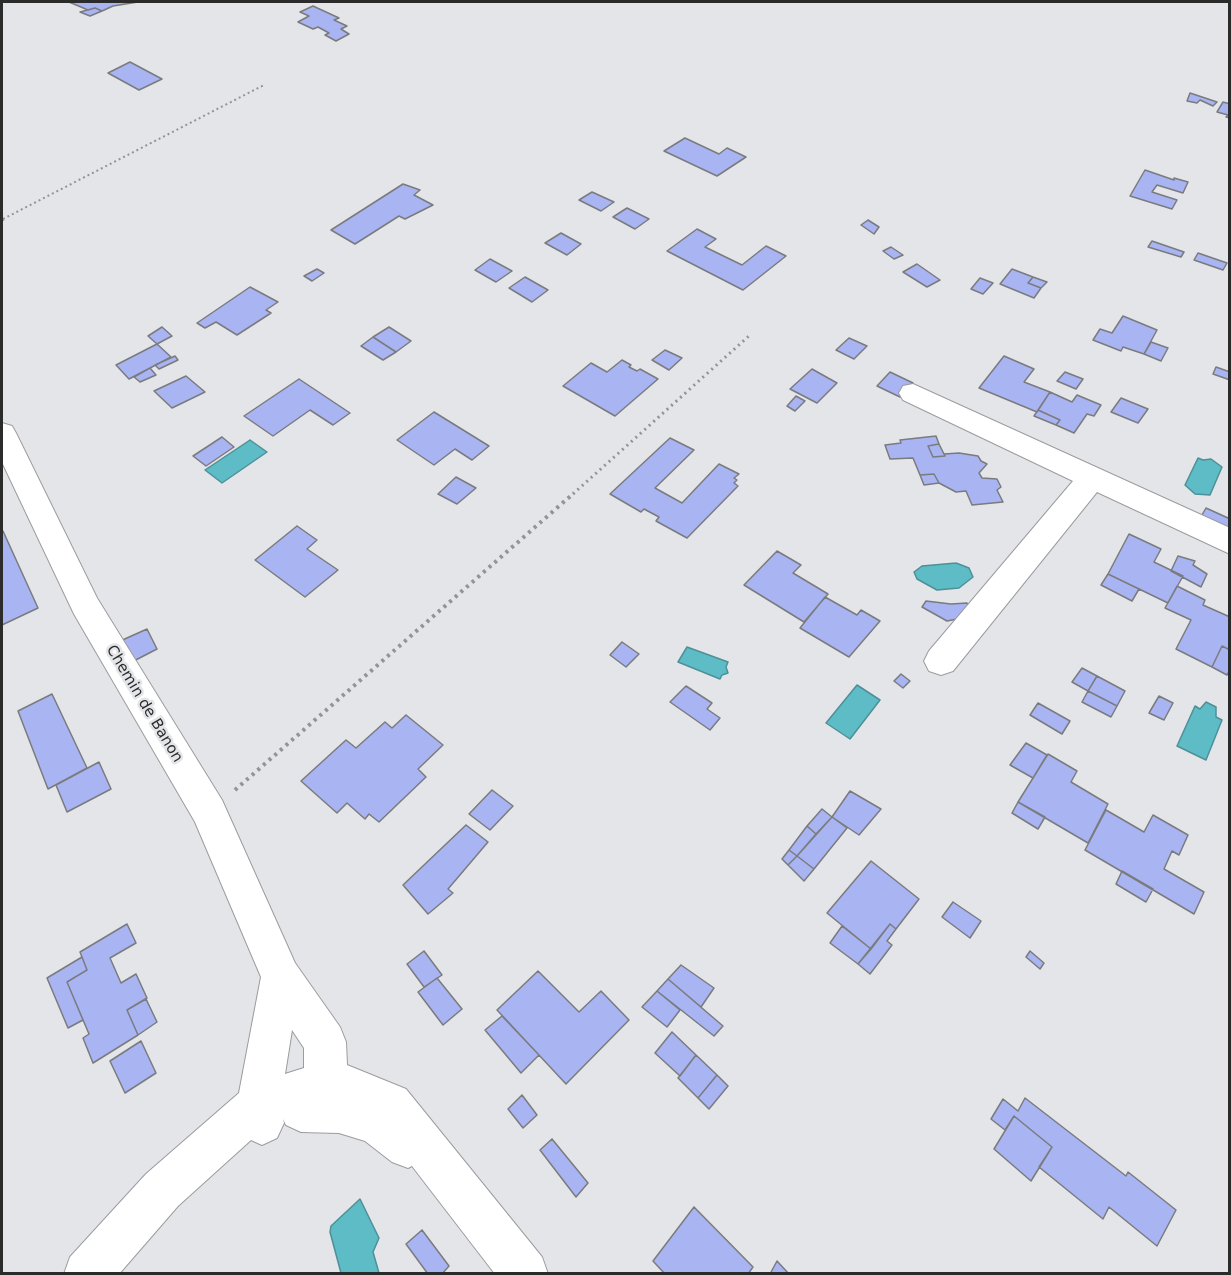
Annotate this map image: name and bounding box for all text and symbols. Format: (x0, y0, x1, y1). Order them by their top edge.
street label: Chemin de Banon (102, 642, 186, 766)

